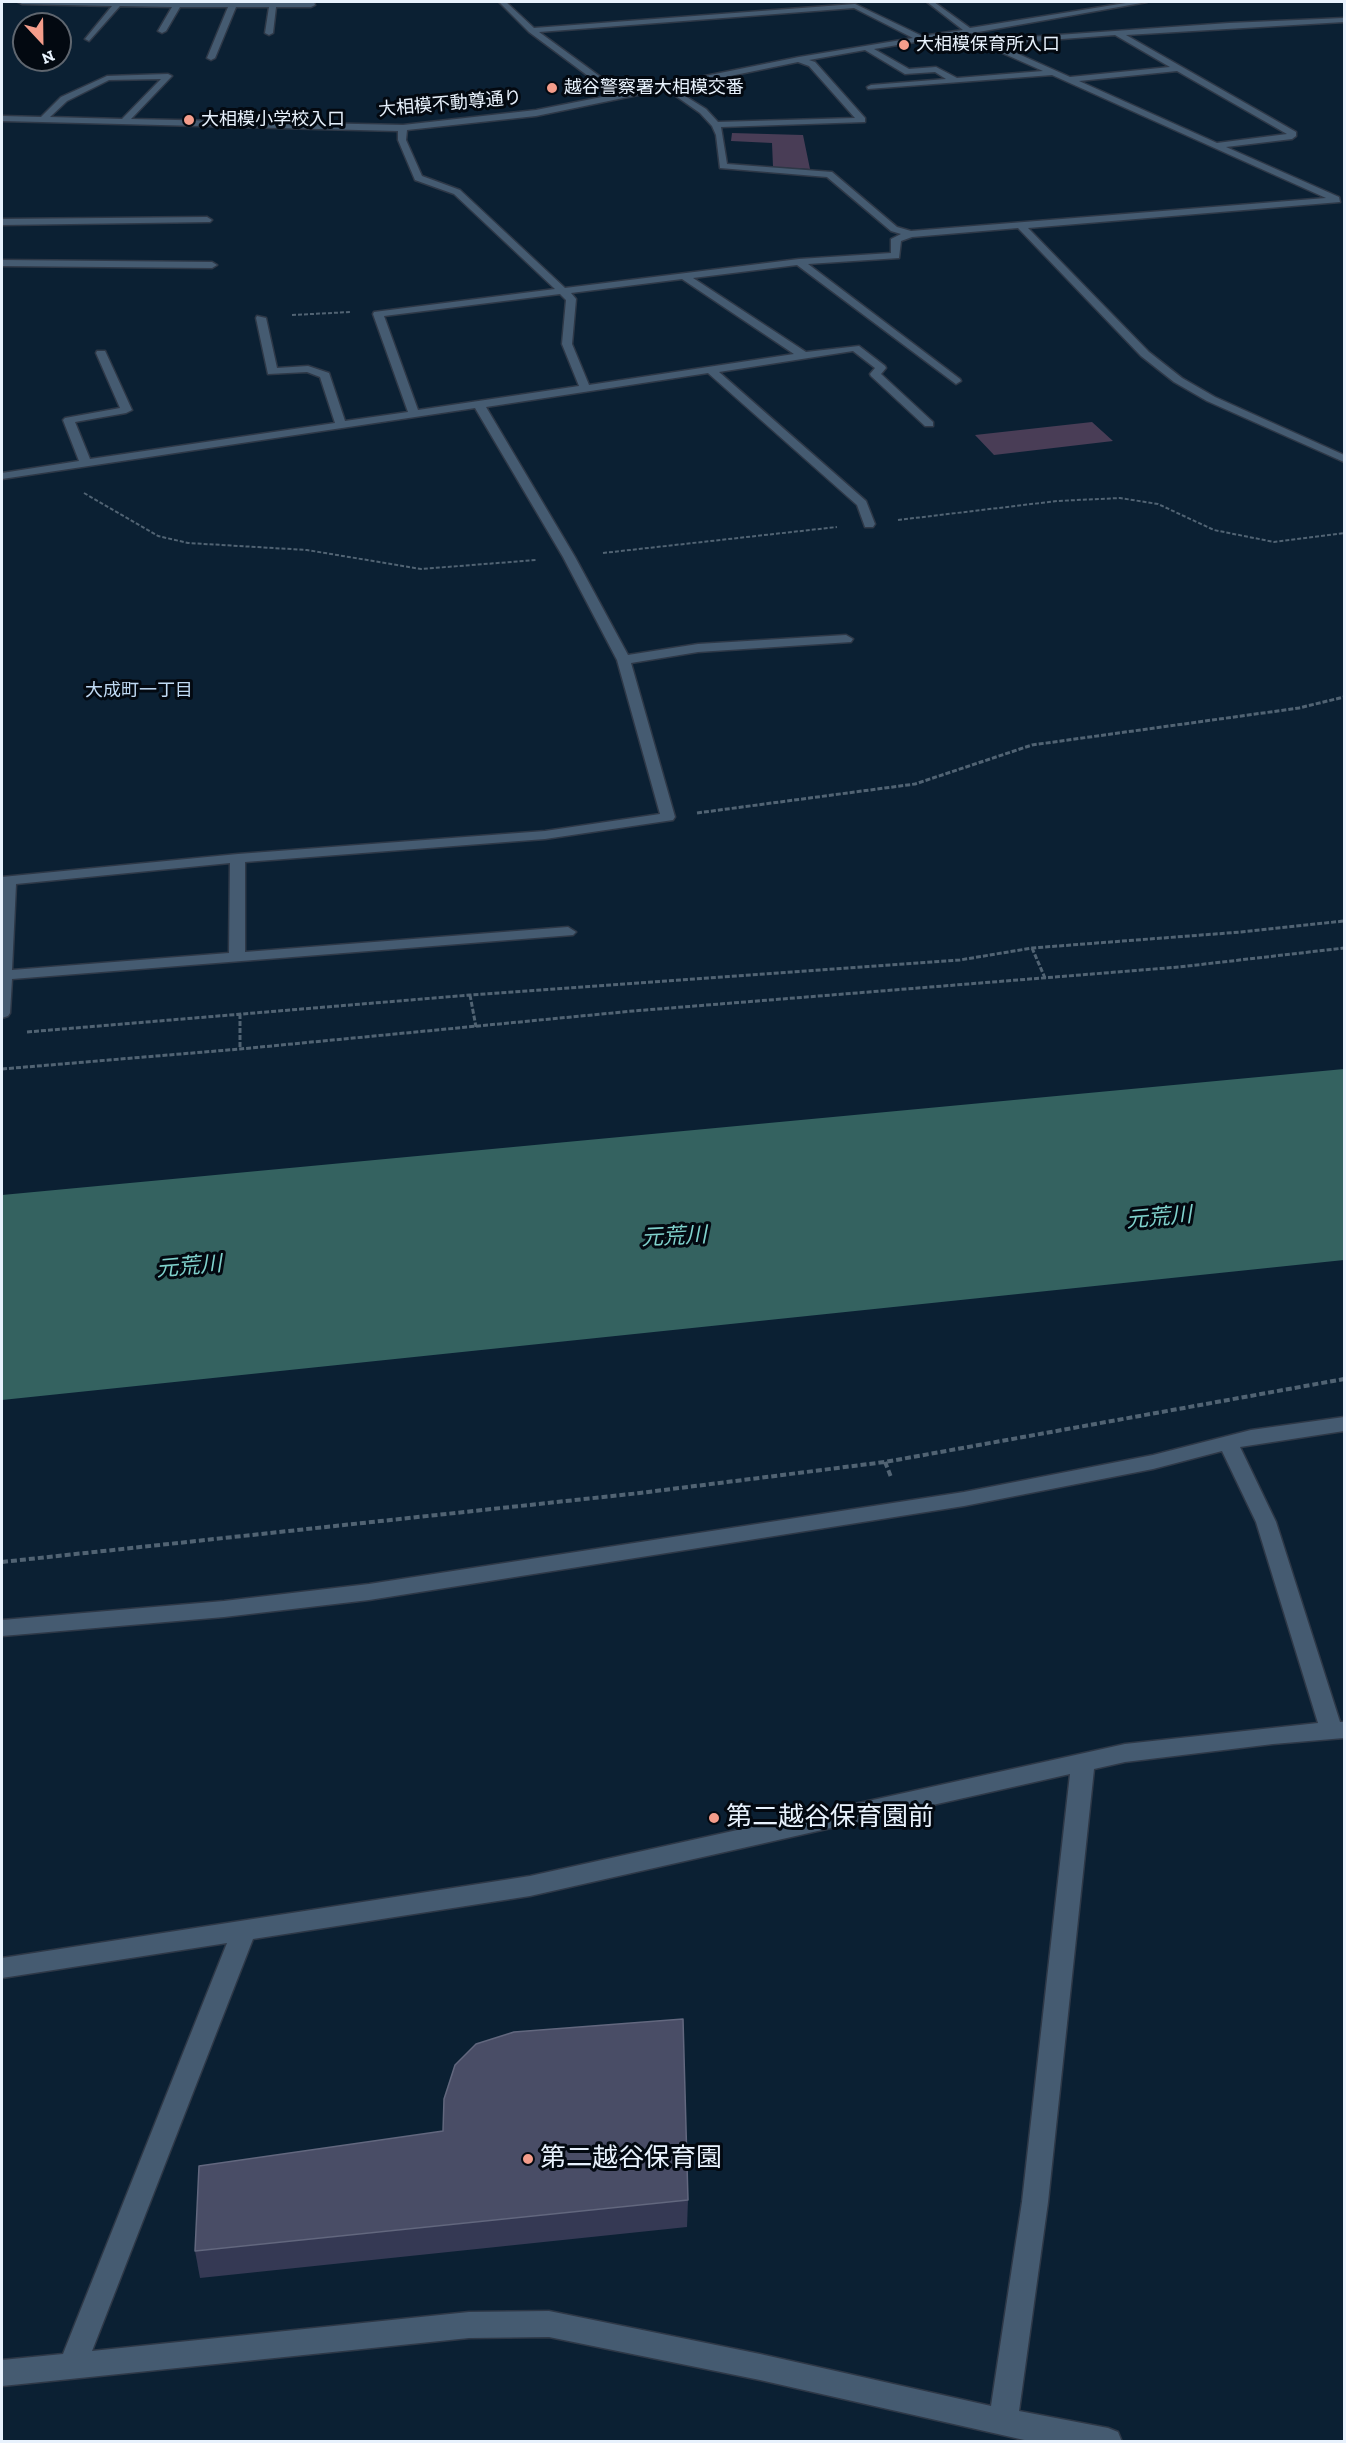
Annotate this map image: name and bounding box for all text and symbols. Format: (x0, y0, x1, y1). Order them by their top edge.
north arrow (12, 12, 72, 72)
place label: 大相模保育所入口 (916, 34, 1060, 56)
marker: 大相模保育所入口 (897, 38, 911, 52)
text: N (39, 46, 57, 68)
place label: 越谷警察署大相模交番 (564, 77, 744, 99)
marker: 越谷警察署大相模交番 (545, 81, 559, 95)
street label: 大相模不動尊通り (377, 87, 523, 121)
place label: 大相模小学校入口 (201, 109, 345, 131)
marker: 大相模小学校入口 (182, 113, 196, 127)
district label: 大成町一丁目 (85, 680, 193, 702)
water label: 元荒川 (1125, 1202, 1193, 1234)
water label: 元荒川 (640, 1222, 708, 1252)
water label: 元荒川 (155, 1251, 223, 1283)
place label: 第二越谷保育園前 (726, 1802, 934, 1834)
marker: 第二越谷保育園前 (707, 1811, 721, 1825)
place label: 第二越谷保育園 (540, 2143, 722, 2175)
marker: 第二越谷保育園 (521, 2152, 535, 2166)

